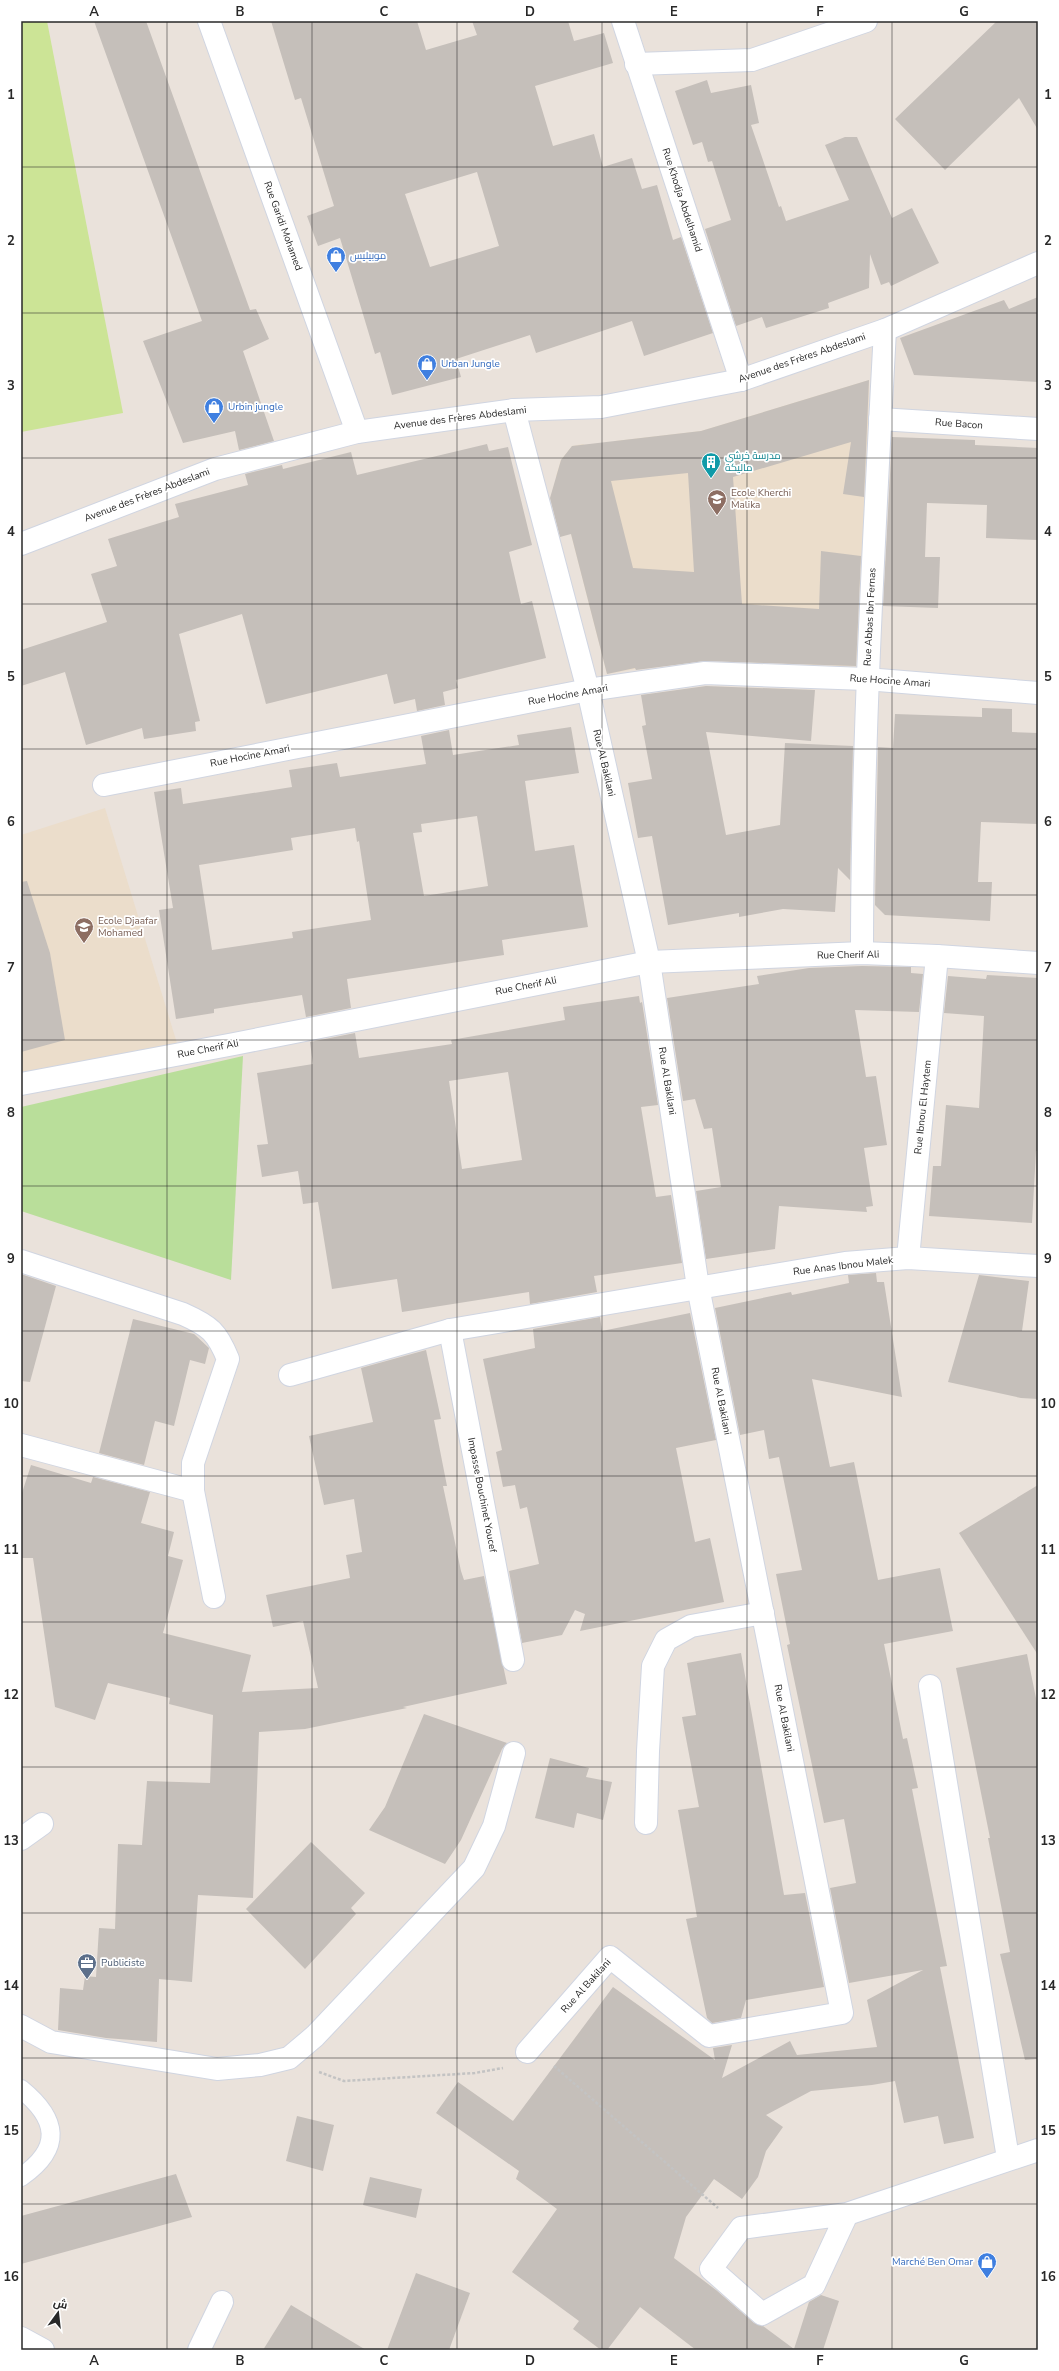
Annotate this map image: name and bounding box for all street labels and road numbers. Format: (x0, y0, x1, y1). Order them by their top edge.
street label: Rue Khodja Abdelhamid (659, 146, 705, 254)
street label: Rue Garidi Mohamed (260, 179, 306, 273)
street label: Avenue des Frères Abdeslami (736, 330, 868, 386)
street label: Avenue des Frères Abdeslami (393, 403, 527, 433)
street label: Rue Bacon (935, 415, 983, 433)
street label: Avenue des Frères Abdeslami (82, 464, 212, 526)
street label: Rue Abbas Ibn Fernas (860, 567, 880, 667)
street label: Rue Hocine Amari (849, 671, 931, 691)
street label: Rue Hocine Amari (527, 681, 609, 709)
street label: Rue Al Bakilani (589, 728, 619, 798)
street label: Rue Hocine Amari (209, 741, 291, 771)
street label: Rue Cherif Ali (817, 947, 879, 963)
street label: Rue Cherif Ali (494, 973, 558, 999)
street label: Rue Cherif Ali (176, 1036, 240, 1062)
street label: Rue Al Bakilani (655, 1046, 679, 1116)
street label: Rue Ibnou El Haytem (911, 1059, 935, 1155)
street label: Rue Anas Ibnou Malek (792, 1253, 895, 1279)
street label: Rue Al Bakilani (708, 1366, 734, 1436)
street label: Impasse Bouchinet Youcef (464, 1436, 500, 1554)
street label: Rue Al Bakilani (771, 1683, 797, 1753)
street label: Rue Al Bakilani (558, 1956, 614, 2016)

